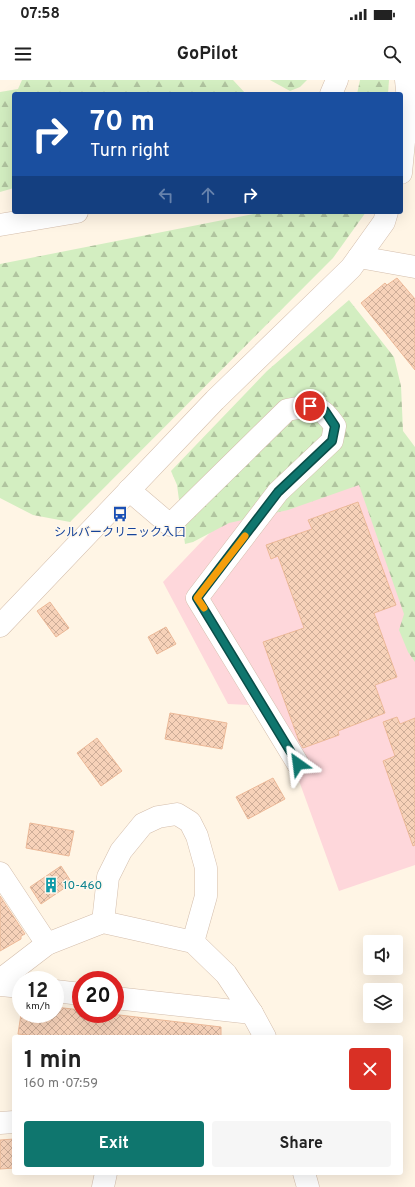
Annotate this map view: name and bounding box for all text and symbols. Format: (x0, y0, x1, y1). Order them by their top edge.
text: 07:58 (20, 5, 60, 24)
icon: menu (12, 43, 34, 65)
text: GoPilot (177, 43, 238, 66)
icon: search (381, 43, 403, 65)
text: 70 m (90, 105, 155, 141)
icon: right (24, 108, 76, 160)
text: Turn right (90, 140, 170, 163)
icon: left (155, 184, 177, 206)
icon: ahead (197, 184, 219, 206)
icon: right (239, 184, 261, 206)
pin (293, 389, 327, 423)
icon: arrive (299, 395, 321, 417)
bus stop icon: シルバークリニック入口 (111, 505, 129, 523)
place label: シルバークリニック入口 (54, 525, 186, 541)
position arrow (277, 743, 319, 785)
building icon: 10-460 (42, 876, 60, 894)
place label: 10-460 (63, 878, 102, 894)
map controls (363, 935, 403, 1023)
button: sound (363, 935, 403, 975)
speed limit sign: 20 (72, 971, 124, 1023)
text: 12 (28, 979, 48, 1005)
button: layers (363, 983, 403, 1023)
text: km/h (26, 1000, 50, 1013)
text: 1 min (24, 1046, 82, 1076)
button: close (349, 1048, 391, 1090)
text: 160 m · 07:59 (24, 1076, 98, 1092)
button: Exit (24, 1121, 204, 1167)
button: Share (212, 1121, 391, 1167)

